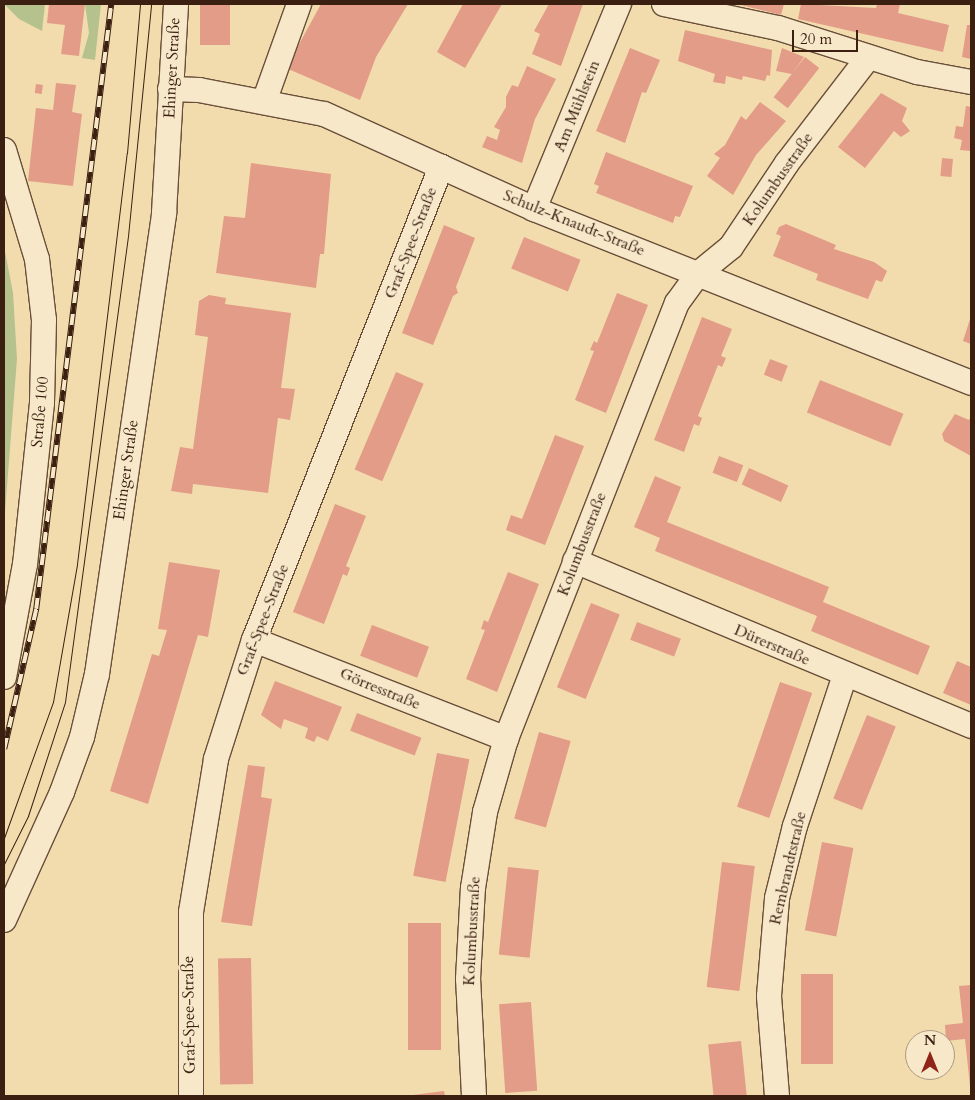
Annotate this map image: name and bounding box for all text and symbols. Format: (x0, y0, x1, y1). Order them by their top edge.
street label: Ehinger Straße (160, 17, 184, 119)
scale bar (795, 20, 861, 52)
text: 20 m (800, 29, 832, 49)
street label: Am Mühlstein (550, 57, 604, 155)
street label: Kolumbusstraße (739, 129, 817, 229)
street label: Graf-Spee-Straße (381, 184, 441, 302)
street label: Schulz-Knaudt-Straße (500, 186, 648, 260)
street label: Straße 100 (27, 376, 53, 448)
street label: Ehinger Straße (109, 419, 143, 521)
street label: Kolumbusstraße (553, 489, 611, 599)
street label: Graf-Spee-Straße (233, 561, 293, 679)
street label: Dürerstraße (731, 620, 813, 670)
street label: Görresstraße (337, 664, 423, 714)
street label: Rembrandtstraße (766, 809, 810, 927)
street label: Kolumbusstraße (460, 876, 484, 986)
street label: Graf-Spee-Straße (178, 956, 200, 1074)
north arrow (905, 1030, 955, 1080)
text: N (924, 1031, 936, 1050)

